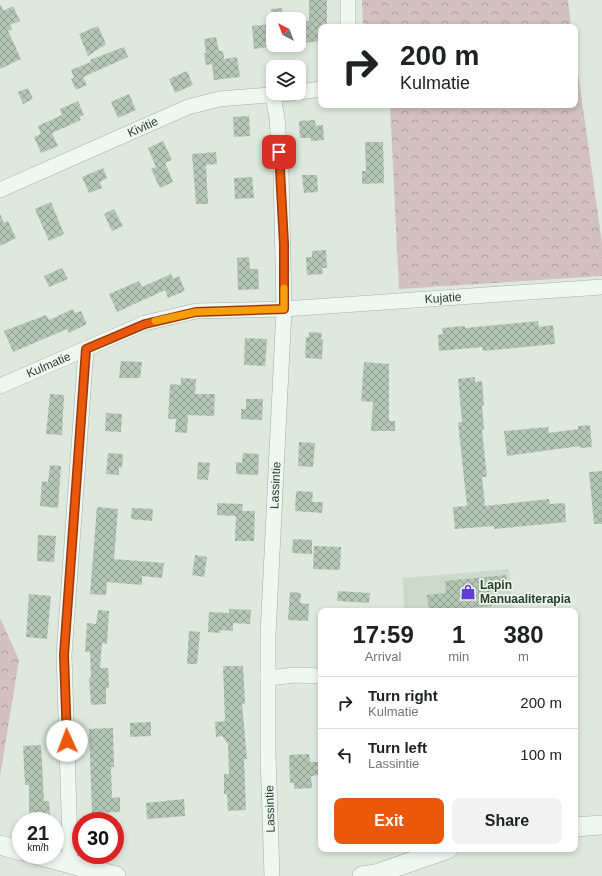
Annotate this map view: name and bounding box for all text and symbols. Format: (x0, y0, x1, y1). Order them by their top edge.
north arrow (266, 12, 306, 52)
map controls (266, 12, 306, 100)
icon: right (334, 40, 386, 92)
text: 200 m (400, 40, 479, 71)
button: layers (266, 60, 306, 100)
text: Kulmatie (400, 73, 470, 93)
street label: Kivitie (125, 114, 160, 140)
pin (262, 135, 296, 169)
icon: arrive (268, 141, 290, 163)
street label: Kujatie (424, 290, 462, 306)
street label: Kulmatie (24, 349, 73, 381)
street label: Lassintie (267, 461, 284, 509)
place label: Lapin Manuaaliterapia (480, 578, 571, 606)
shop icon: Lapin Manuaaliterapia (459, 583, 477, 601)
text: 17:59 (352, 621, 414, 648)
text: 1 (452, 621, 465, 648)
text: 380 (504, 621, 544, 648)
text: Arrival (365, 649, 402, 664)
text: min (448, 649, 469, 664)
text: m (518, 649, 529, 664)
text: Turn right (368, 687, 438, 704)
icon: right (334, 692, 356, 714)
text: 200 m (520, 694, 562, 711)
text: Kulmatie (368, 704, 419, 719)
position arrow (46, 720, 88, 762)
text: Turn left (368, 739, 427, 756)
icon: left (334, 744, 356, 766)
text: 100 m (520, 746, 562, 763)
text: Lassintie (368, 756, 419, 771)
street label: Lassintie (262, 785, 278, 833)
button: Exit (334, 798, 444, 844)
button: Share (452, 798, 562, 844)
speed limit sign: 30 (72, 812, 124, 864)
text: 21 (27, 822, 49, 844)
text: km/h (27, 842, 49, 853)

